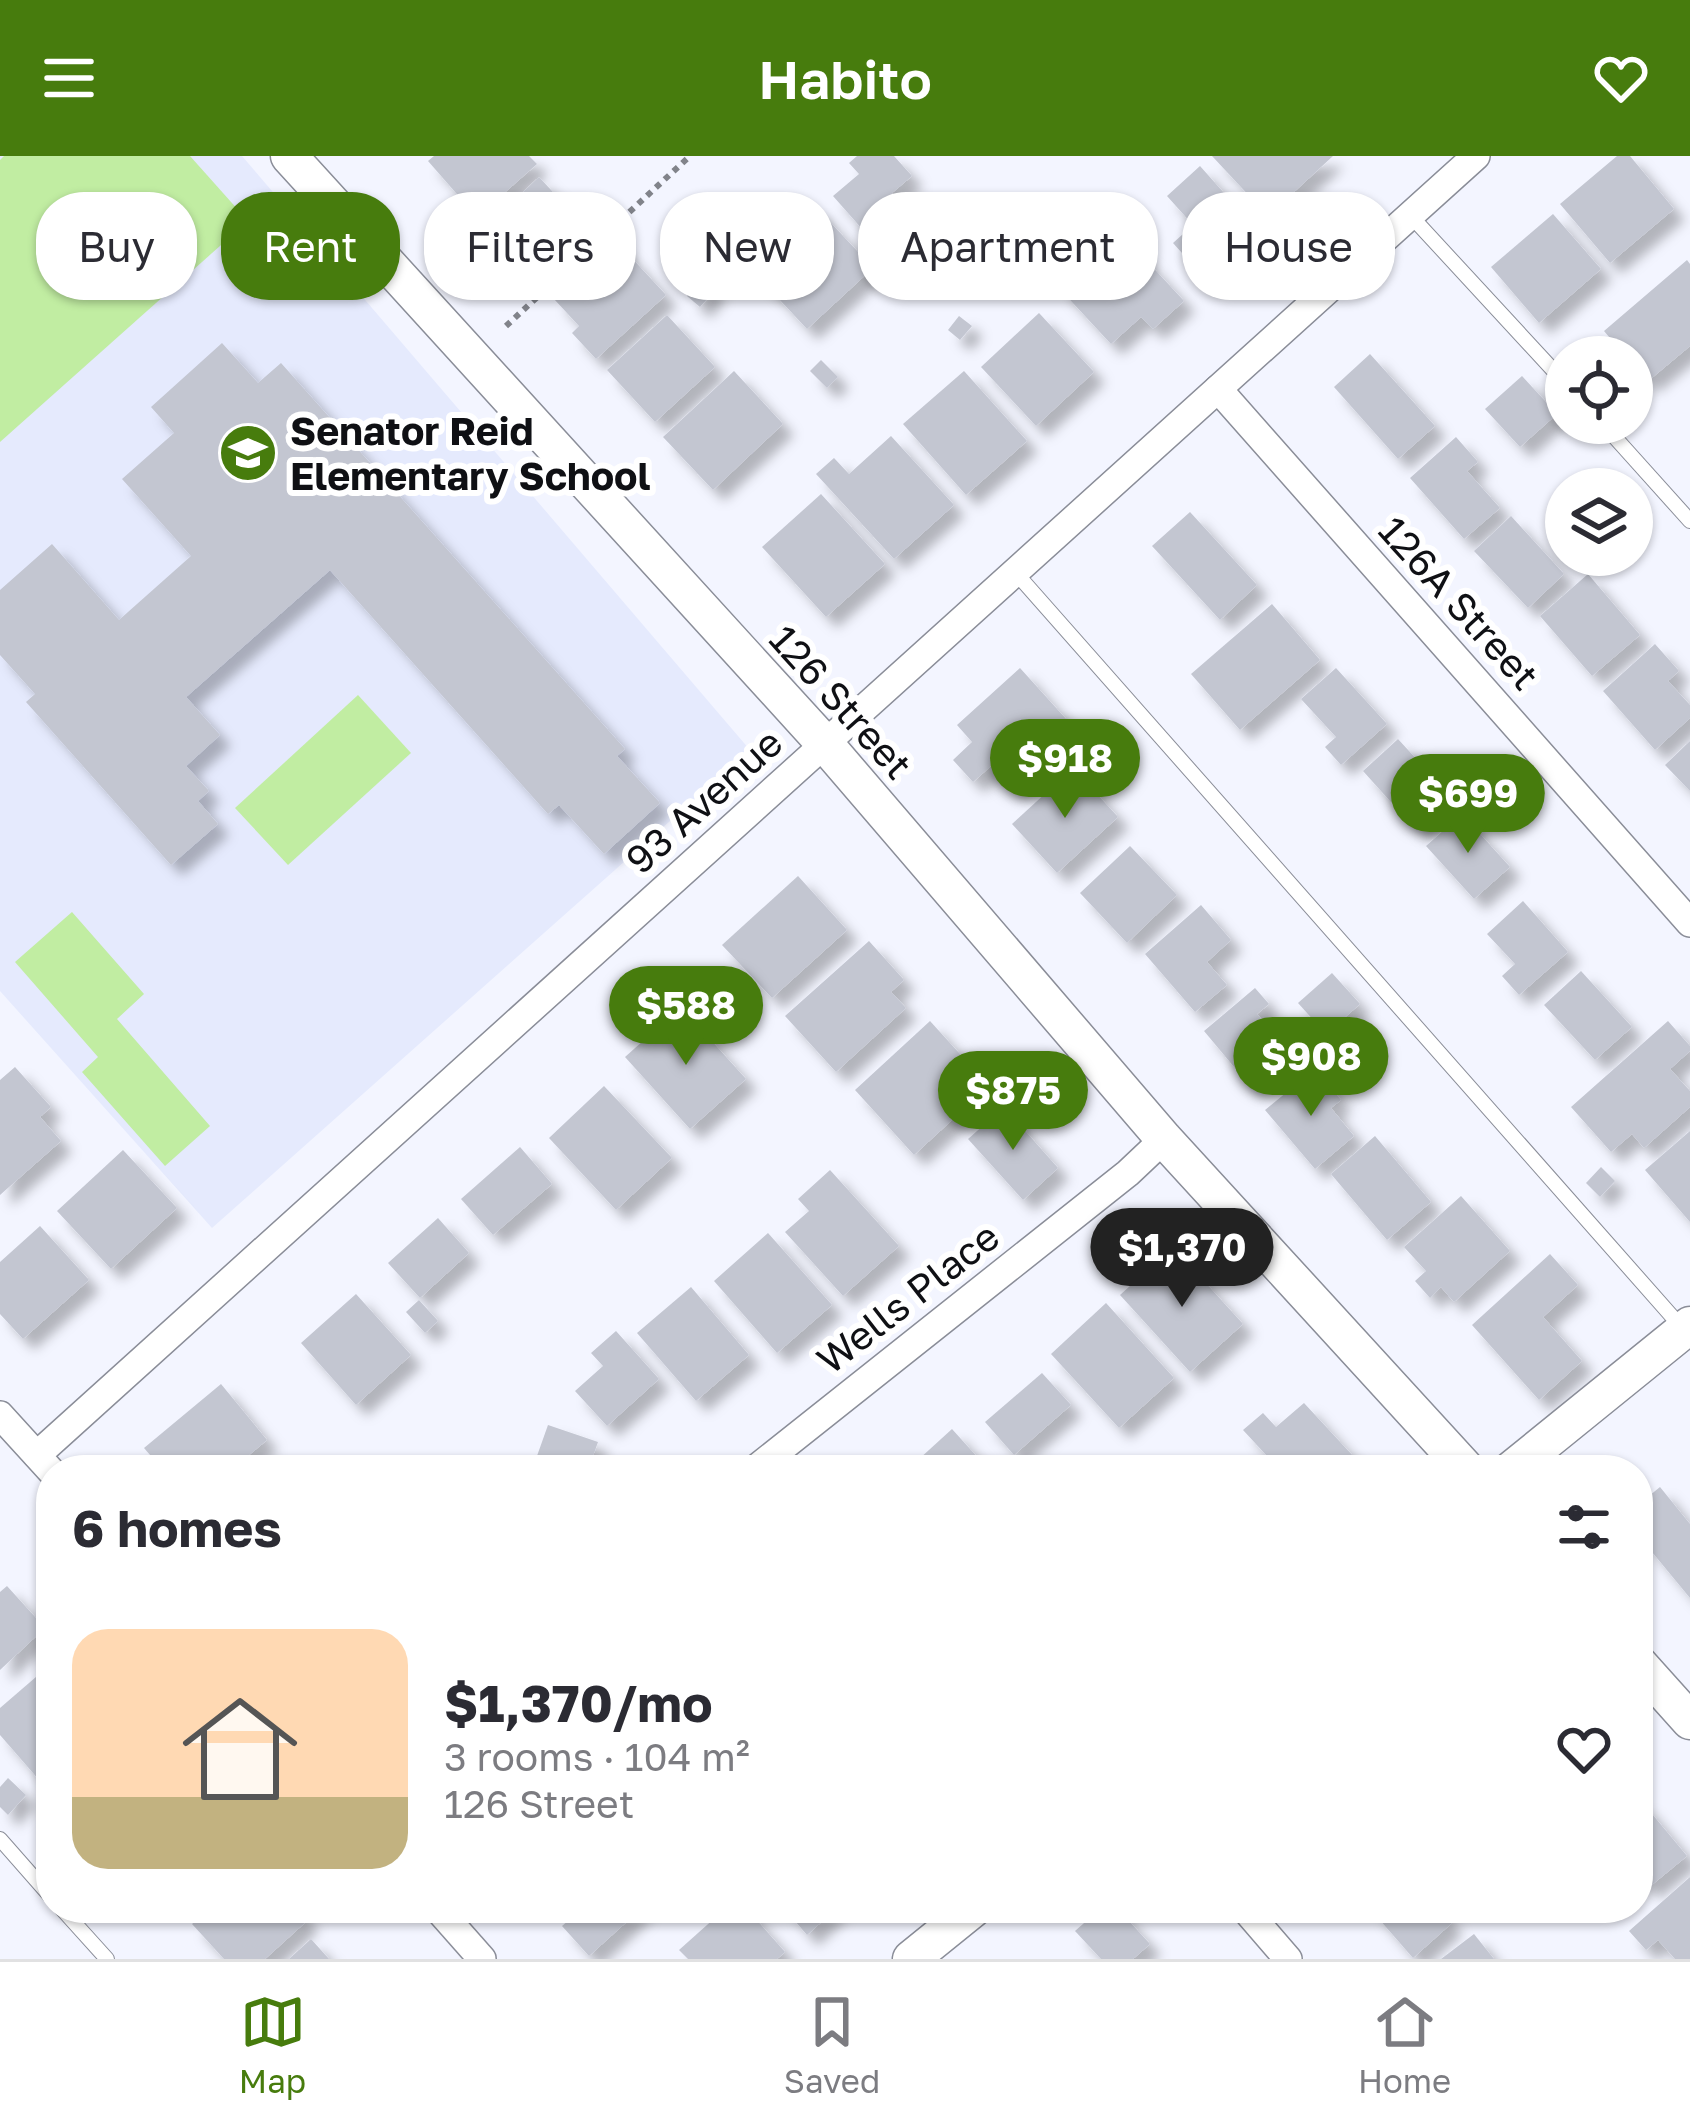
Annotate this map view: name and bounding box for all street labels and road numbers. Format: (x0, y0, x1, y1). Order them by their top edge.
street label: 126A Street (1369, 507, 1549, 699)
street label: 126 Street (760, 615, 923, 788)
street label: 93 Avenue (616, 718, 791, 883)
street label: Wells Place (807, 1212, 1008, 1383)

